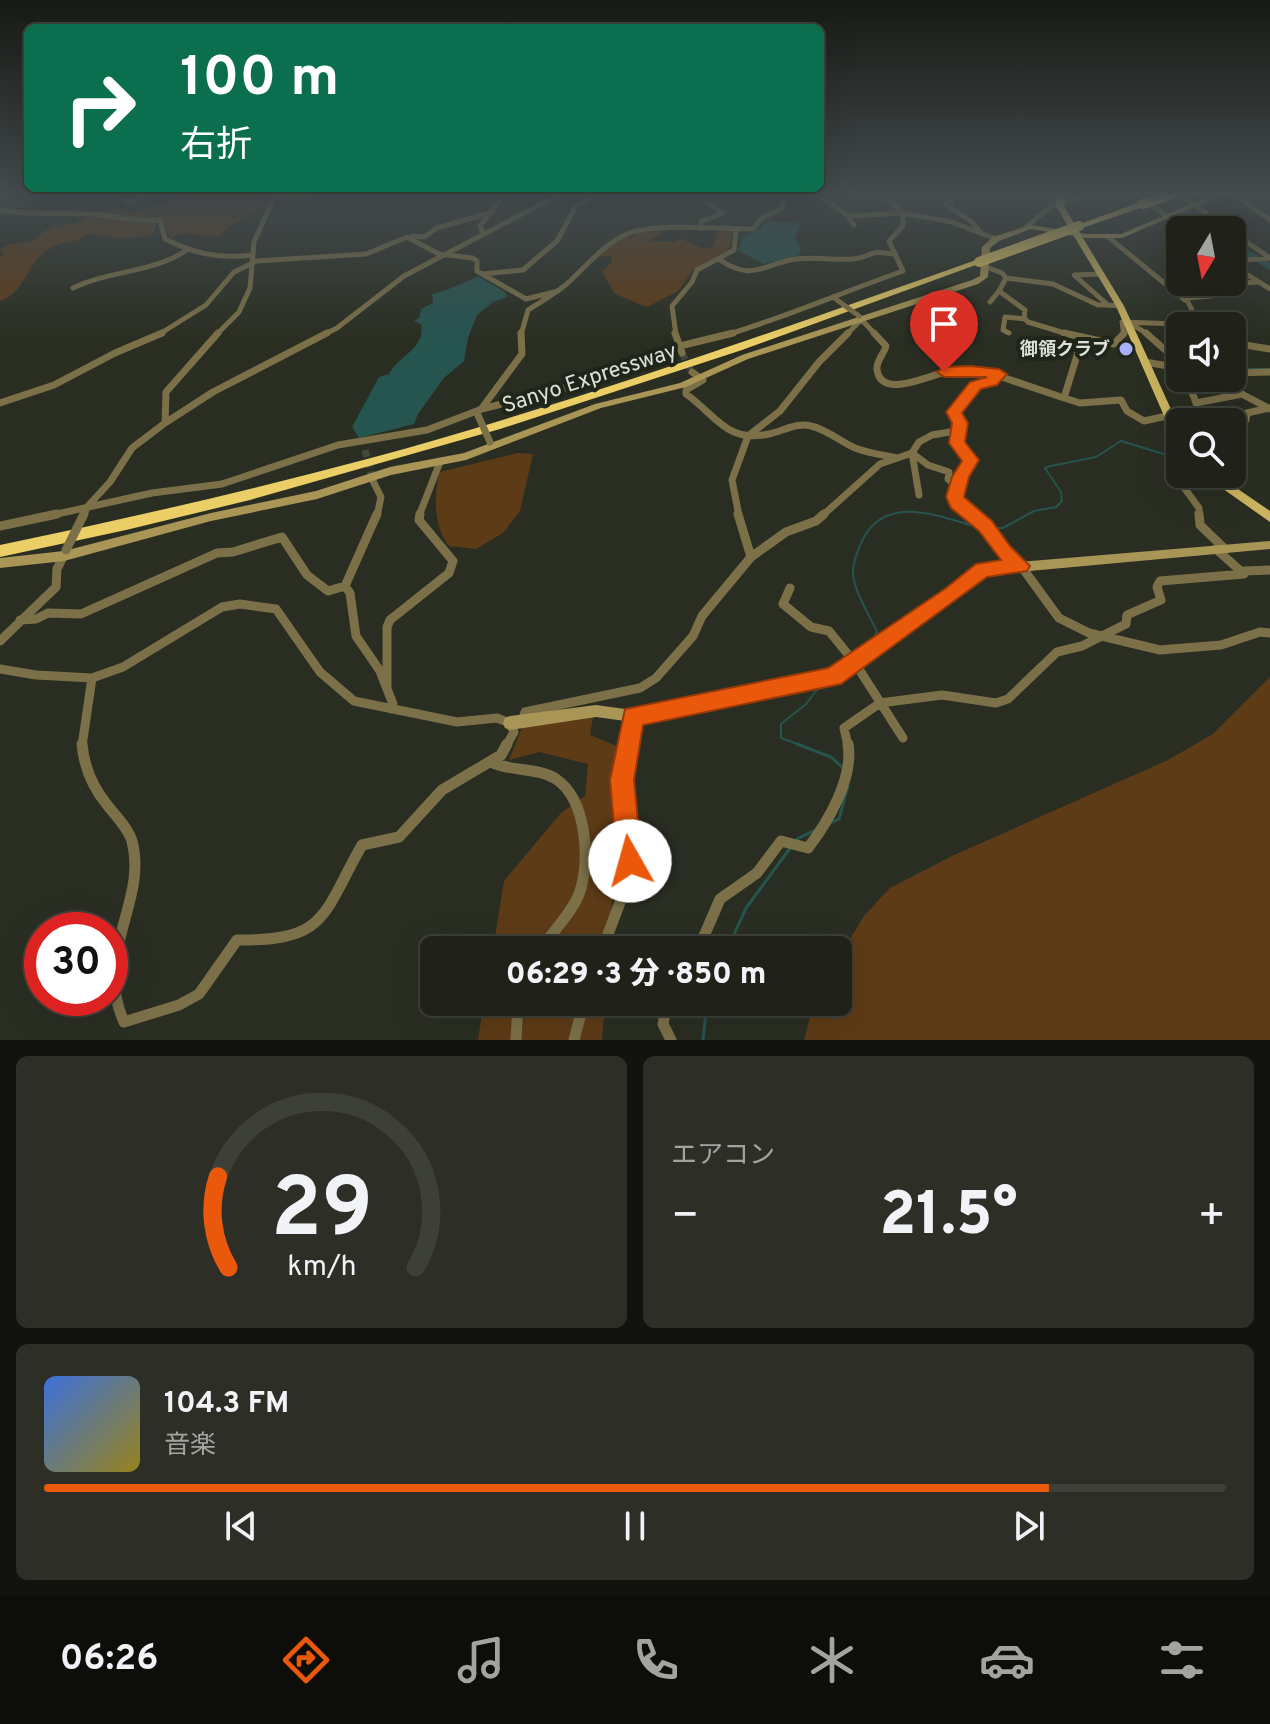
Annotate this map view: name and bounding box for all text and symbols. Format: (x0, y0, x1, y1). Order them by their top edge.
text: 100 m (180, 45, 339, 115)
icon: right (48, 56, 152, 160)
text: 右折 (180, 124, 252, 170)
north arrow (1166, 216, 1246, 296)
map controls (1166, 216, 1246, 488)
pin (910, 290, 978, 372)
icon: arrive (922, 302, 966, 346)
button: sound (1166, 312, 1246, 392)
street label: Sanyo Expressway (499, 338, 681, 420)
place label: 御領クラブ (1019, 339, 1110, 362)
marker: 御領クラブ (1117, 340, 1135, 358)
button: search (1166, 408, 1246, 488)
position arrow (588, 819, 672, 903)
speed limit sign: 30 (24, 912, 128, 1016)
text: 06:29 · 3 分 · 850 m (506, 957, 766, 994)
text: エアコン (671, 1140, 775, 1173)
text: 29 (271, 1161, 373, 1266)
text: 21.5° (879, 1180, 1018, 1256)
text: − (671, 1190, 699, 1246)
text: + (1198, 1190, 1226, 1246)
text: km/h (287, 1250, 356, 1286)
text: 104.3 FM (164, 1386, 289, 1423)
text: 音楽 (164, 1430, 216, 1463)
icon: previous (219, 1504, 263, 1548)
icon: pause (613, 1504, 657, 1548)
icon: next (1007, 1504, 1051, 1548)
icon: directions (278, 1632, 334, 1688)
icon: music (453, 1632, 509, 1688)
icon: phone (628, 1632, 684, 1688)
icon: climate (804, 1632, 860, 1688)
icon: car (979, 1632, 1035, 1688)
icon: filters (1154, 1632, 1210, 1688)
text: 06:26 (60, 1637, 158, 1683)

